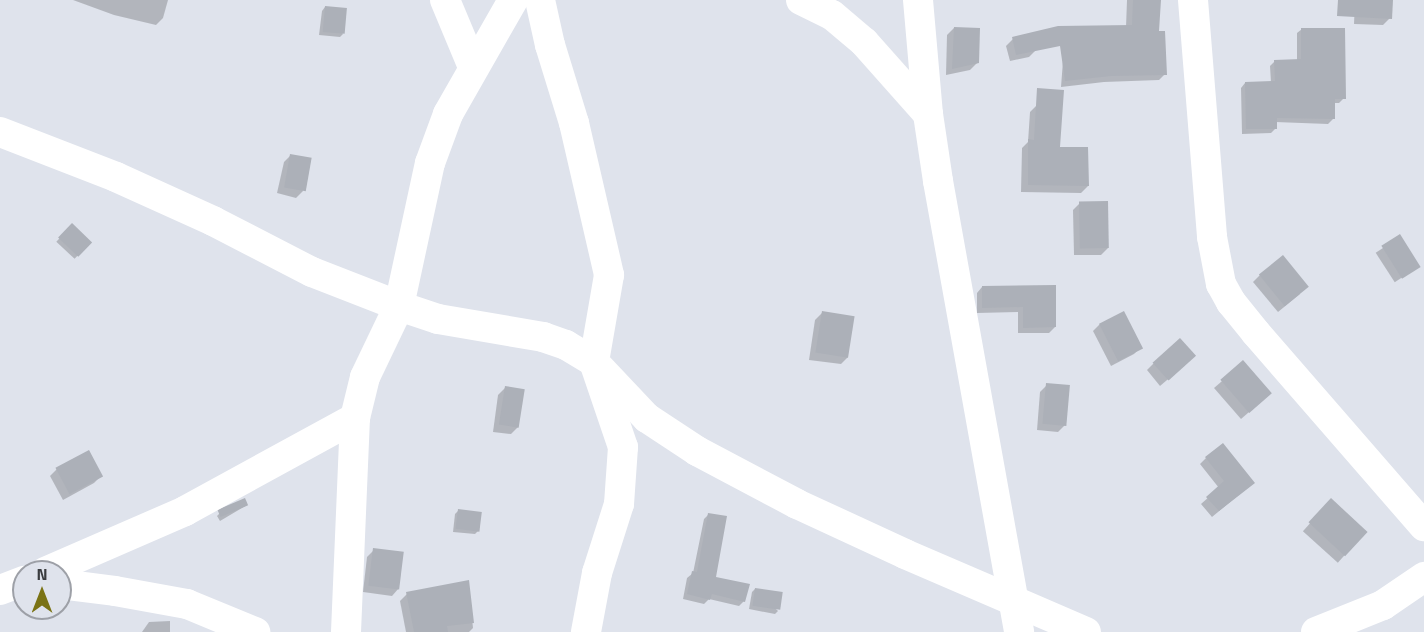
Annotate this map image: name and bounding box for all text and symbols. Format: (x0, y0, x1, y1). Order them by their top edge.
north arrow (12, 560, 72, 620)
text: N (36, 562, 48, 586)

